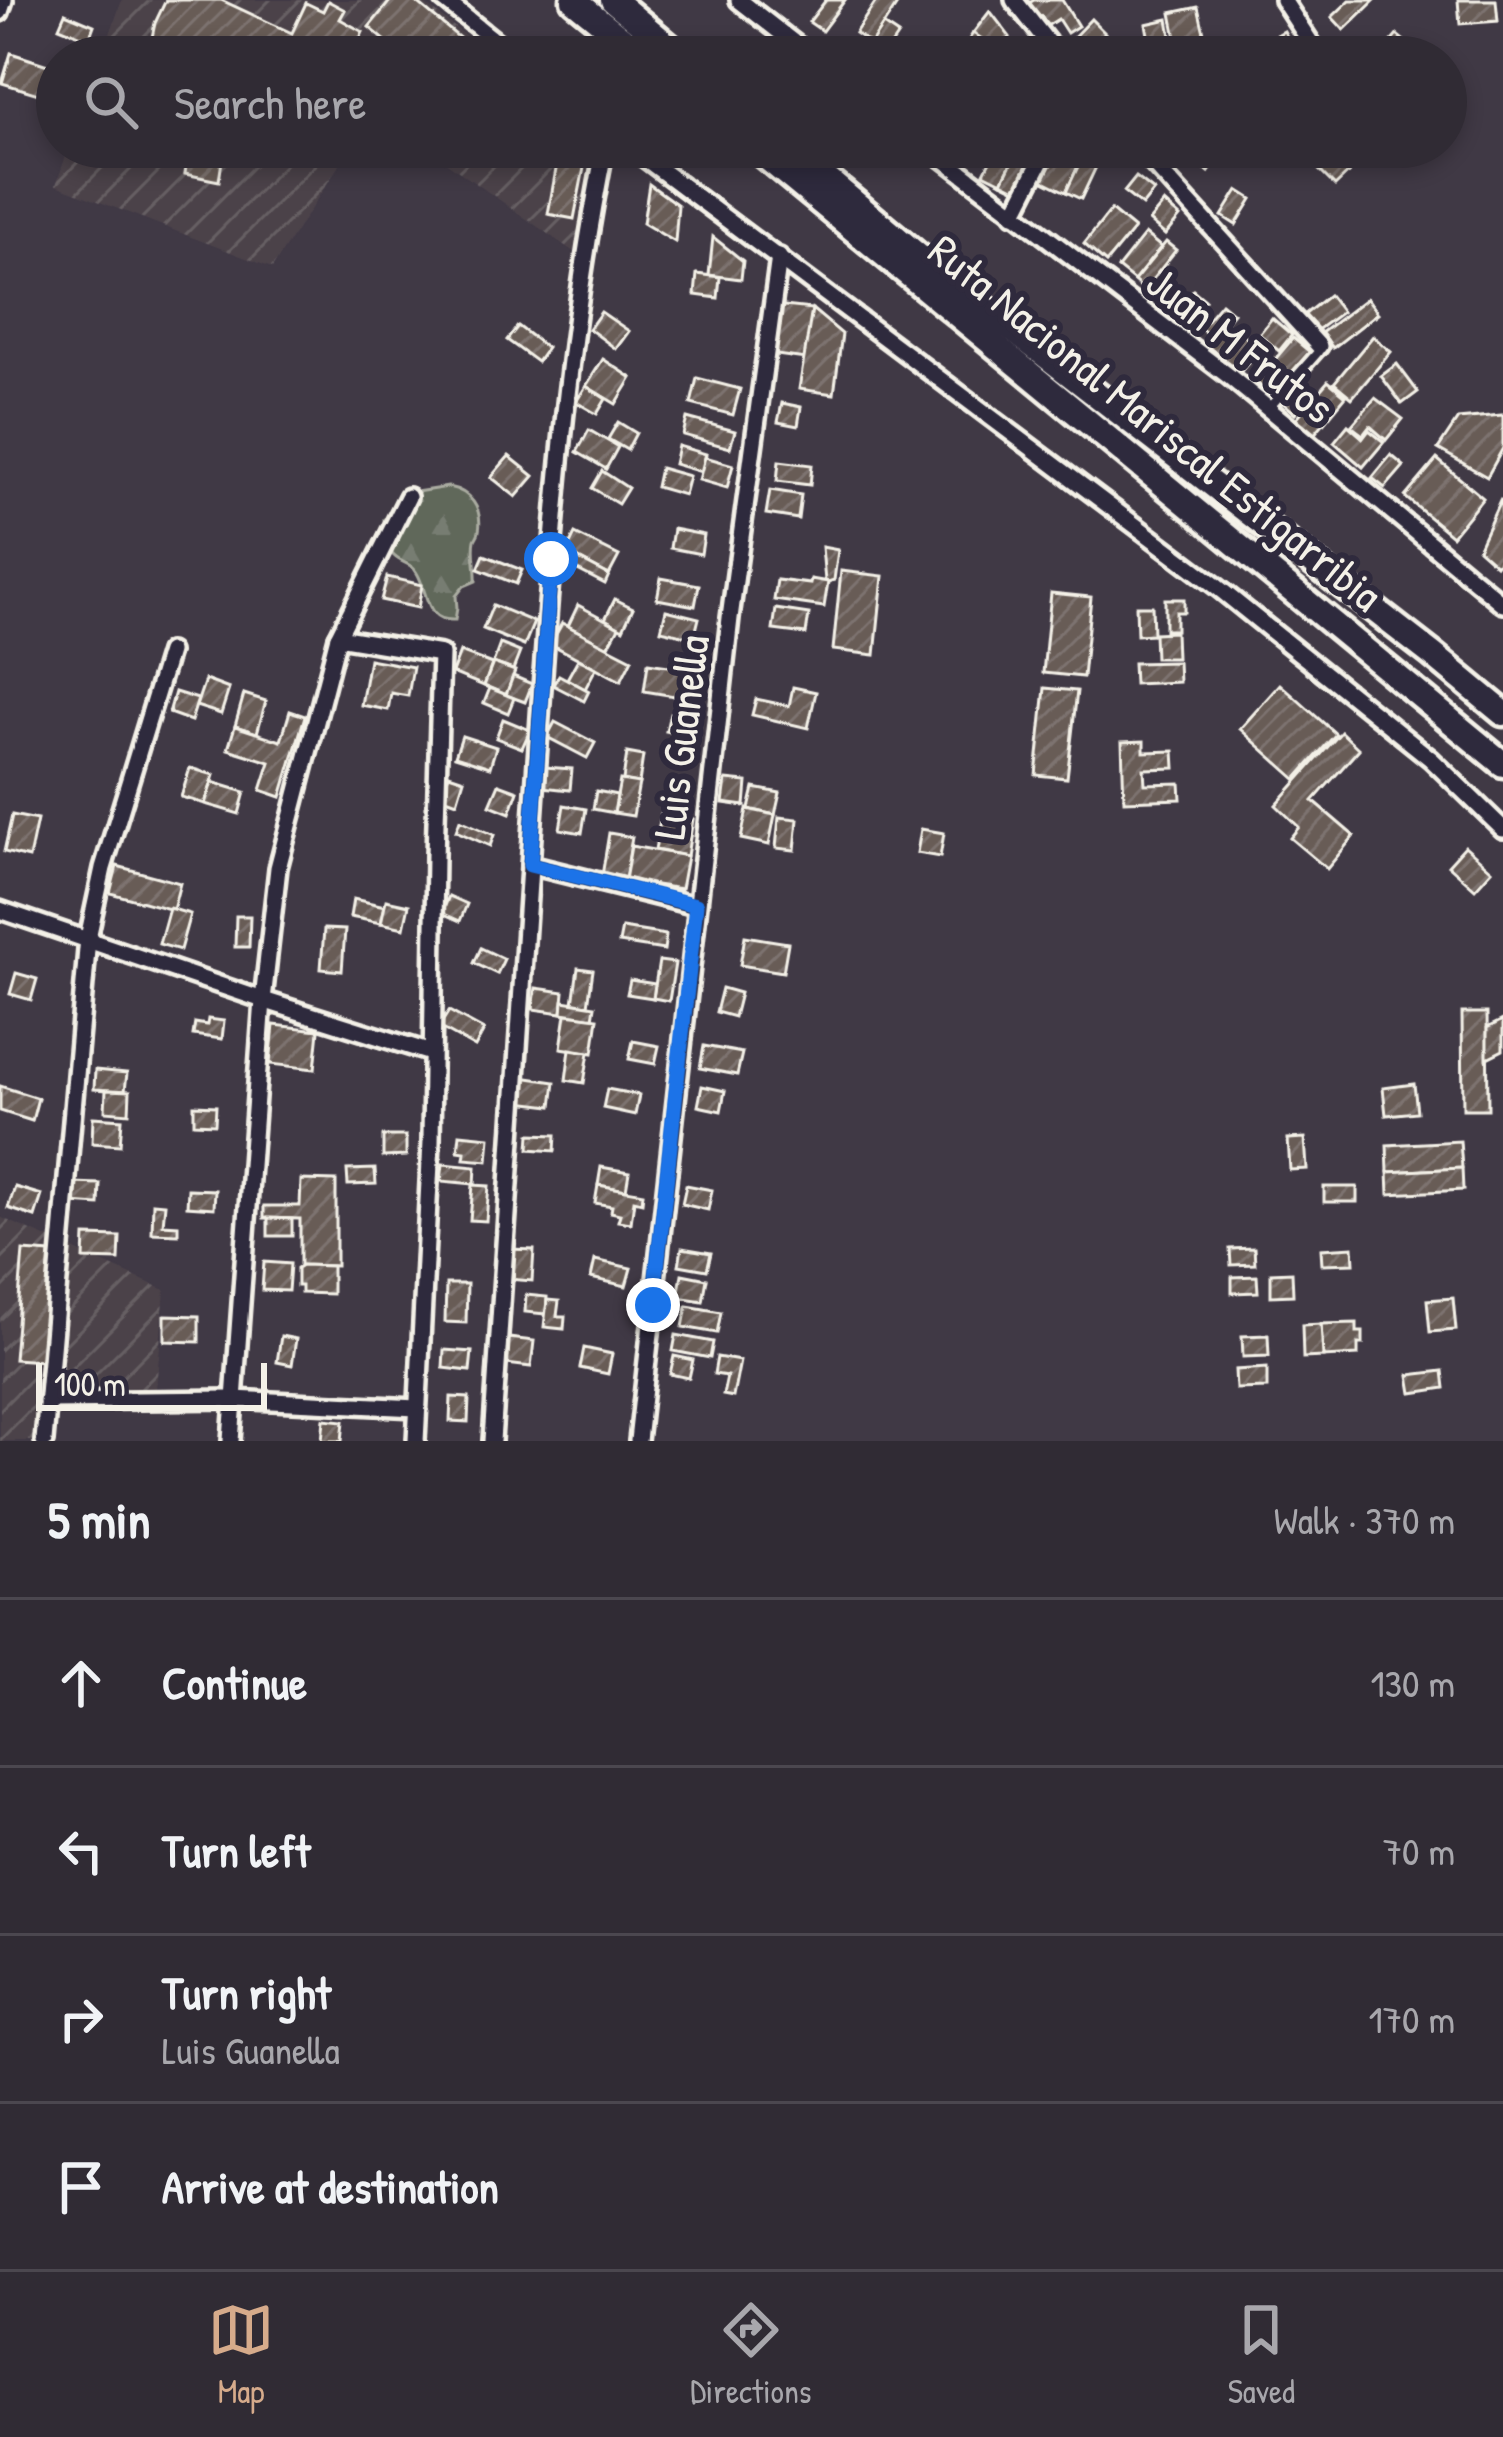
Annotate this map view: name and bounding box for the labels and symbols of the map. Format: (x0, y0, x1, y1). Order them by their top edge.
street label: Ruta Nacional Mariscal Estigarribia (916, 220, 1396, 624)
street label: Juan M Frutos (1134, 251, 1348, 437)
route start (524, 532, 578, 586)
street label: Luis Guanella (637, 632, 723, 842)
route end (626, 1278, 680, 1332)
scale bar (36, 1357, 267, 1410)

